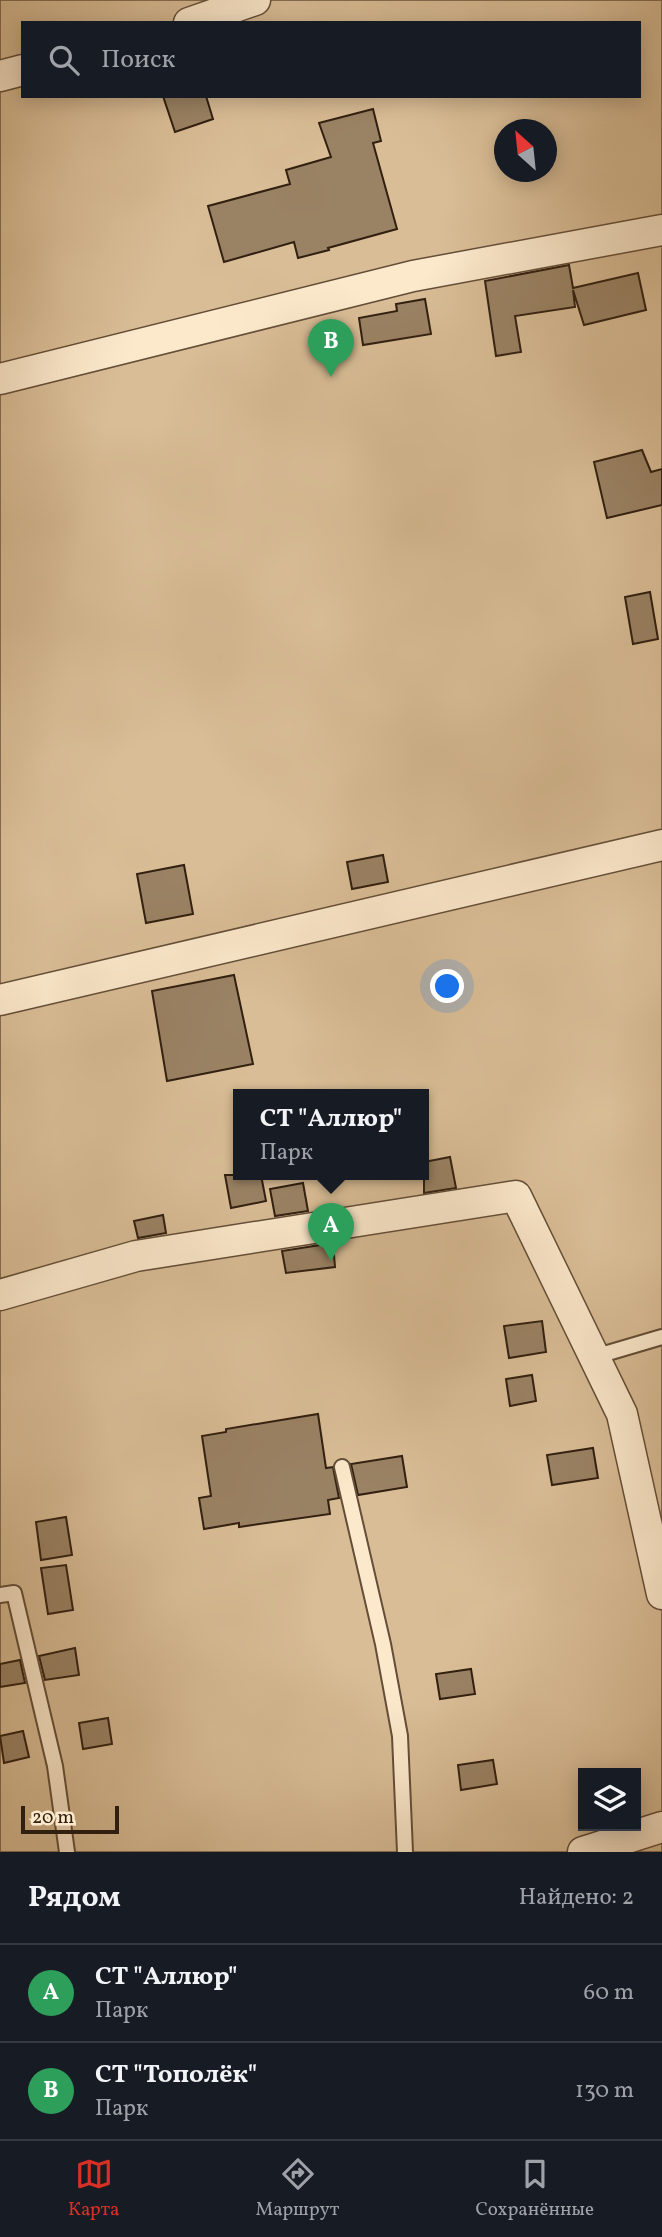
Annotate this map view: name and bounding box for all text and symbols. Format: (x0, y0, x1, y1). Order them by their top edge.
search box (21, 21, 641, 98)
icon: search (45, 41, 83, 79)
text: Поиск (101, 42, 175, 78)
north arrow (494, 119, 557, 182)
pin: B (308, 319, 354, 377)
your location (430, 969, 464, 1003)
popup (233, 1089, 429, 1180)
text: СТ "Аллюр" (260, 1101, 402, 1137)
text: Парк (260, 1137, 313, 1169)
pin: A (308, 1203, 354, 1261)
map controls (578, 1768, 641, 1831)
button: layers (578, 1768, 641, 1831)
scale bar (21, 1803, 119, 1835)
text: 20 m (32, 1805, 74, 1831)
text: Рядом (28, 1877, 121, 1919)
text: Найдено: 2 (519, 1882, 634, 1914)
text: СТ "Аллюр" (95, 1959, 238, 1995)
text: A (43, 1977, 59, 2009)
text: 60 m (584, 1977, 634, 2009)
text: Парк (95, 1995, 148, 2027)
text: СТ "Тополёк" (95, 2057, 257, 2093)
text: B (43, 2075, 59, 2107)
text: 130 m (575, 2075, 634, 2107)
text: Парк (95, 2093, 148, 2125)
tab: Карта (68, 2155, 120, 2223)
tab: Маршрут (256, 2155, 339, 2223)
tab: Сохранённые (475, 2155, 594, 2223)

